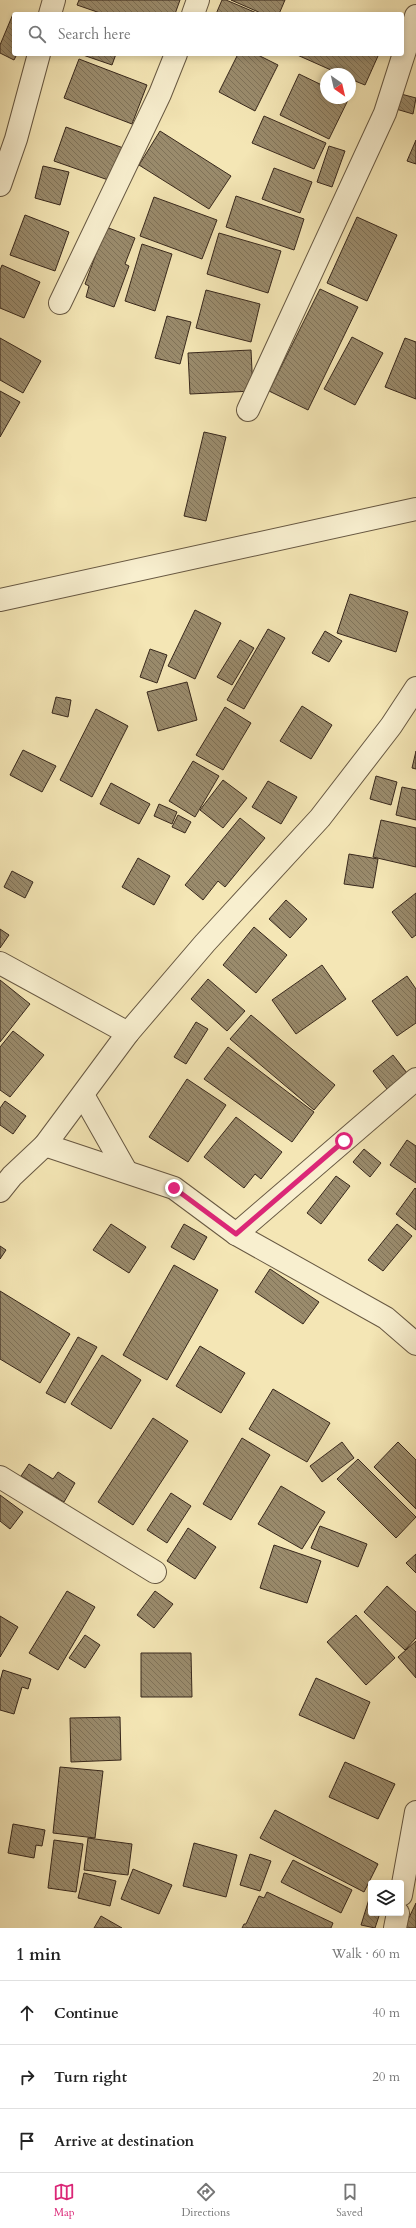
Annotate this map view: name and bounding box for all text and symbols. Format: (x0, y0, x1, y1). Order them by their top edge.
search box (12, 12, 404, 56)
icon: search (26, 23, 48, 45)
text: Search here (58, 24, 131, 44)
north arrow (320, 68, 356, 104)
route start (335, 1132, 353, 1150)
route end (165, 1179, 183, 1197)
map controls (368, 1880, 404, 1916)
button: layers (368, 1880, 404, 1916)
text: 1 min (16, 1943, 61, 1966)
text: Walk · 60 m (332, 1945, 400, 1963)
icon: ahead (16, 2002, 38, 2024)
text: Continue (54, 2003, 119, 2023)
text: 40 m (372, 2004, 400, 2022)
icon: right (16, 2066, 38, 2088)
text: Turn right (54, 2067, 127, 2087)
text: 20 m (372, 2068, 400, 2086)
icon: arrive (16, 2130, 38, 2152)
text: Arrive at destination (54, 2131, 194, 2151)
tab: Map (53, 2181, 75, 2220)
tab: Directions (181, 2181, 230, 2220)
tab: Saved (336, 2181, 363, 2220)

